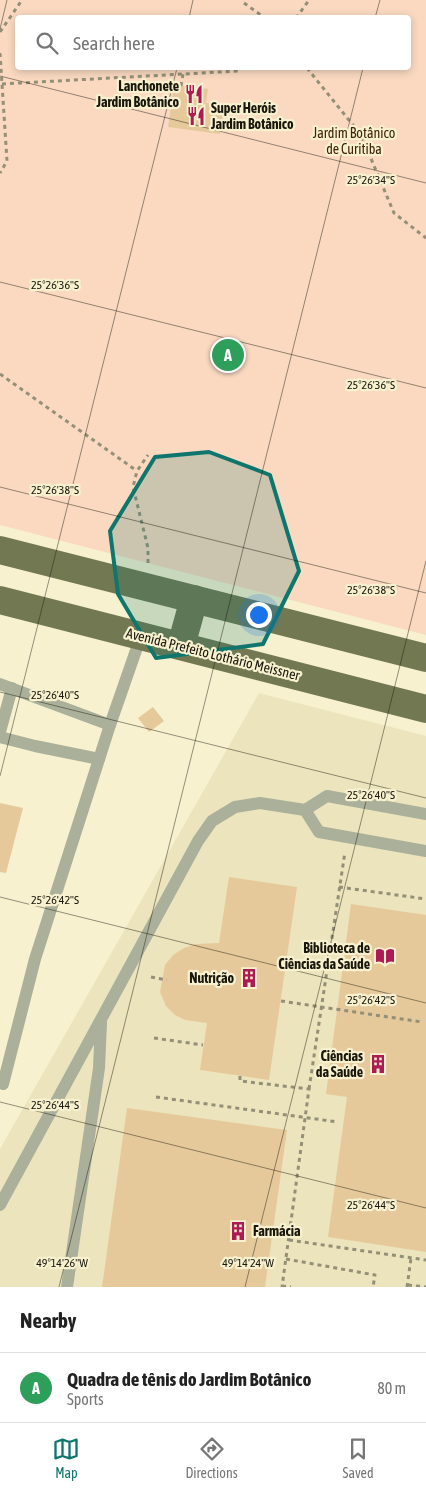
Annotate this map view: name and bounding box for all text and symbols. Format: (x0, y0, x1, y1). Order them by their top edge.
search box (15, 15, 411, 70)
icon: search (33, 29, 61, 57)
text: Search here (73, 32, 155, 54)
place label: Lanchonete Jardim Botânico (95, 78, 179, 110)
restaurant icon: Lanchonete Jardim Botânico (183, 83, 205, 105)
place label: Super Heróis Jardim Botânico (210, 100, 294, 132)
restaurant icon: Super Heróis Jardim Botânico (185, 105, 207, 127)
park label: Jardim Botânico de Curitiba (313, 125, 395, 157)
text: 25°26'34"S (347, 173, 395, 187)
text: 25°26'36"S (31, 278, 79, 292)
pin: A (212, 336, 244, 374)
text: 25°26'36"S (347, 378, 395, 392)
text: 25°26'38"S (31, 483, 79, 497)
text: 25°26'38"S (347, 583, 395, 597)
your location (246, 602, 272, 628)
street label: Avenida Prefeito Lothário Meissner (125, 625, 302, 684)
text: 25°26'40"S (31, 688, 79, 702)
text: 25°26'40"S (347, 788, 395, 802)
text: 25°26'42"S (31, 893, 79, 907)
place label: Biblioteca de Ciências da Saúde (278, 940, 370, 972)
library icon: Biblioteca de Ciências da Saúde (374, 945, 396, 967)
building icon: Nutrição (238, 967, 260, 989)
place label: Nutrição (189, 970, 234, 986)
text: 25°26'42"S (347, 993, 395, 1007)
place label: Ciências da Saúde (316, 1048, 363, 1080)
building icon: Ciências da Saúde (367, 1053, 389, 1075)
text: 25°26'44"S (31, 1098, 79, 1112)
text: 25°26'44"S (347, 1198, 395, 1212)
building icon: Farmácia (227, 1220, 249, 1242)
place label: Farmácia (253, 1223, 301, 1239)
text: 49°14'26"W (36, 1256, 88, 1270)
text: 49°14'24"W (222, 1256, 274, 1270)
text: Nearby (20, 1308, 76, 1332)
text: Quadra de tênis do Jardim Botânico (67, 1368, 311, 1390)
text: A (32, 1379, 40, 1397)
text: 80 m (377, 1379, 406, 1397)
text: Sports (67, 1390, 104, 1408)
tab: Map (52, 1435, 80, 1481)
tab: Directions (185, 1435, 238, 1481)
tab: Saved (343, 1435, 374, 1481)

